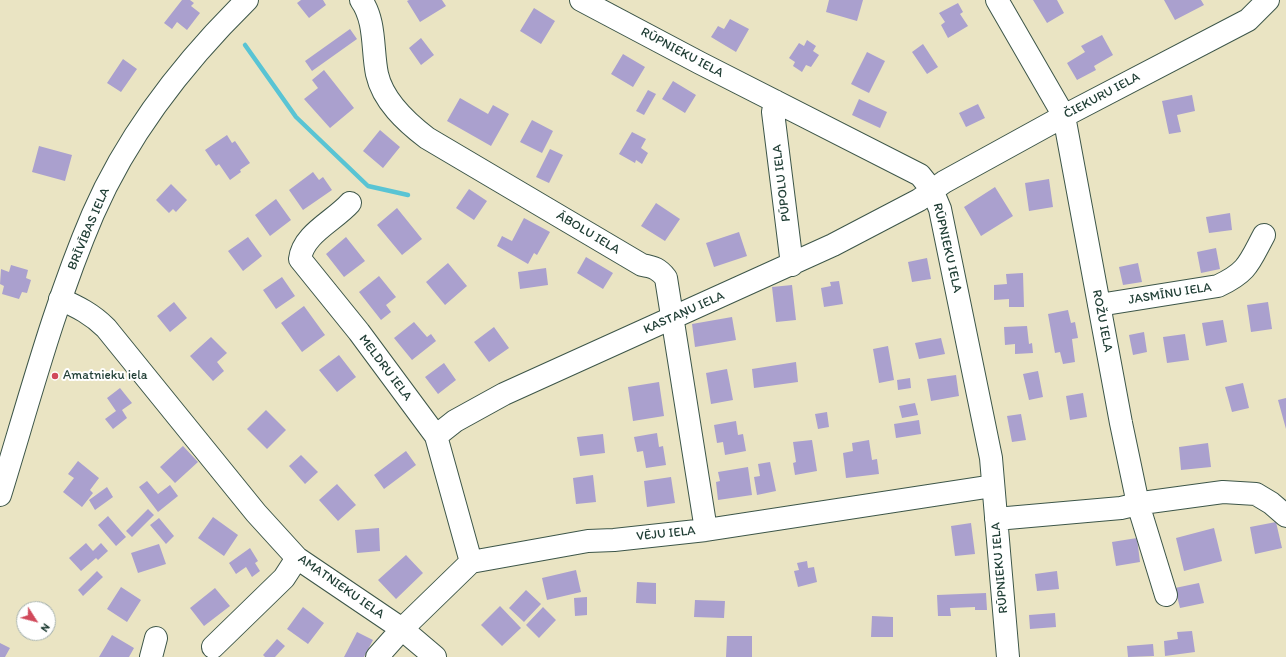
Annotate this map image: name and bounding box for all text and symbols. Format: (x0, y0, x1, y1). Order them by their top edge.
street label: RŪPNIEKU IELA (638, 25, 726, 81)
street label: ČIEKURU IELA (1061, 69, 1143, 123)
street label: PŪPOLU IELA (770, 143, 794, 223)
street label: BRĪVĪBAS IELA (65, 186, 113, 272)
street label: RŪPNIEKU IELA (929, 202, 965, 294)
street label: ĀBOLU IELA (553, 208, 623, 258)
street label: JASMĪNU IELA (1127, 280, 1213, 308)
street label: KASTAŅU IELA (641, 288, 727, 338)
street label: ROŽU IELA (1088, 288, 1116, 354)
street label: MELDRU IELA (355, 332, 415, 404)
place label: Amatnieku iela (63, 368, 148, 384)
marker: Amatnieku iela (50, 371, 60, 381)
street label: RŪPNIEKU IELA (988, 522, 1012, 614)
street label: VĒJU IELA (636, 523, 696, 545)
street label: AMATNIEKU IELA (295, 551, 387, 623)
north arrow (16, 601, 56, 641)
text: N (38, 621, 53, 635)

